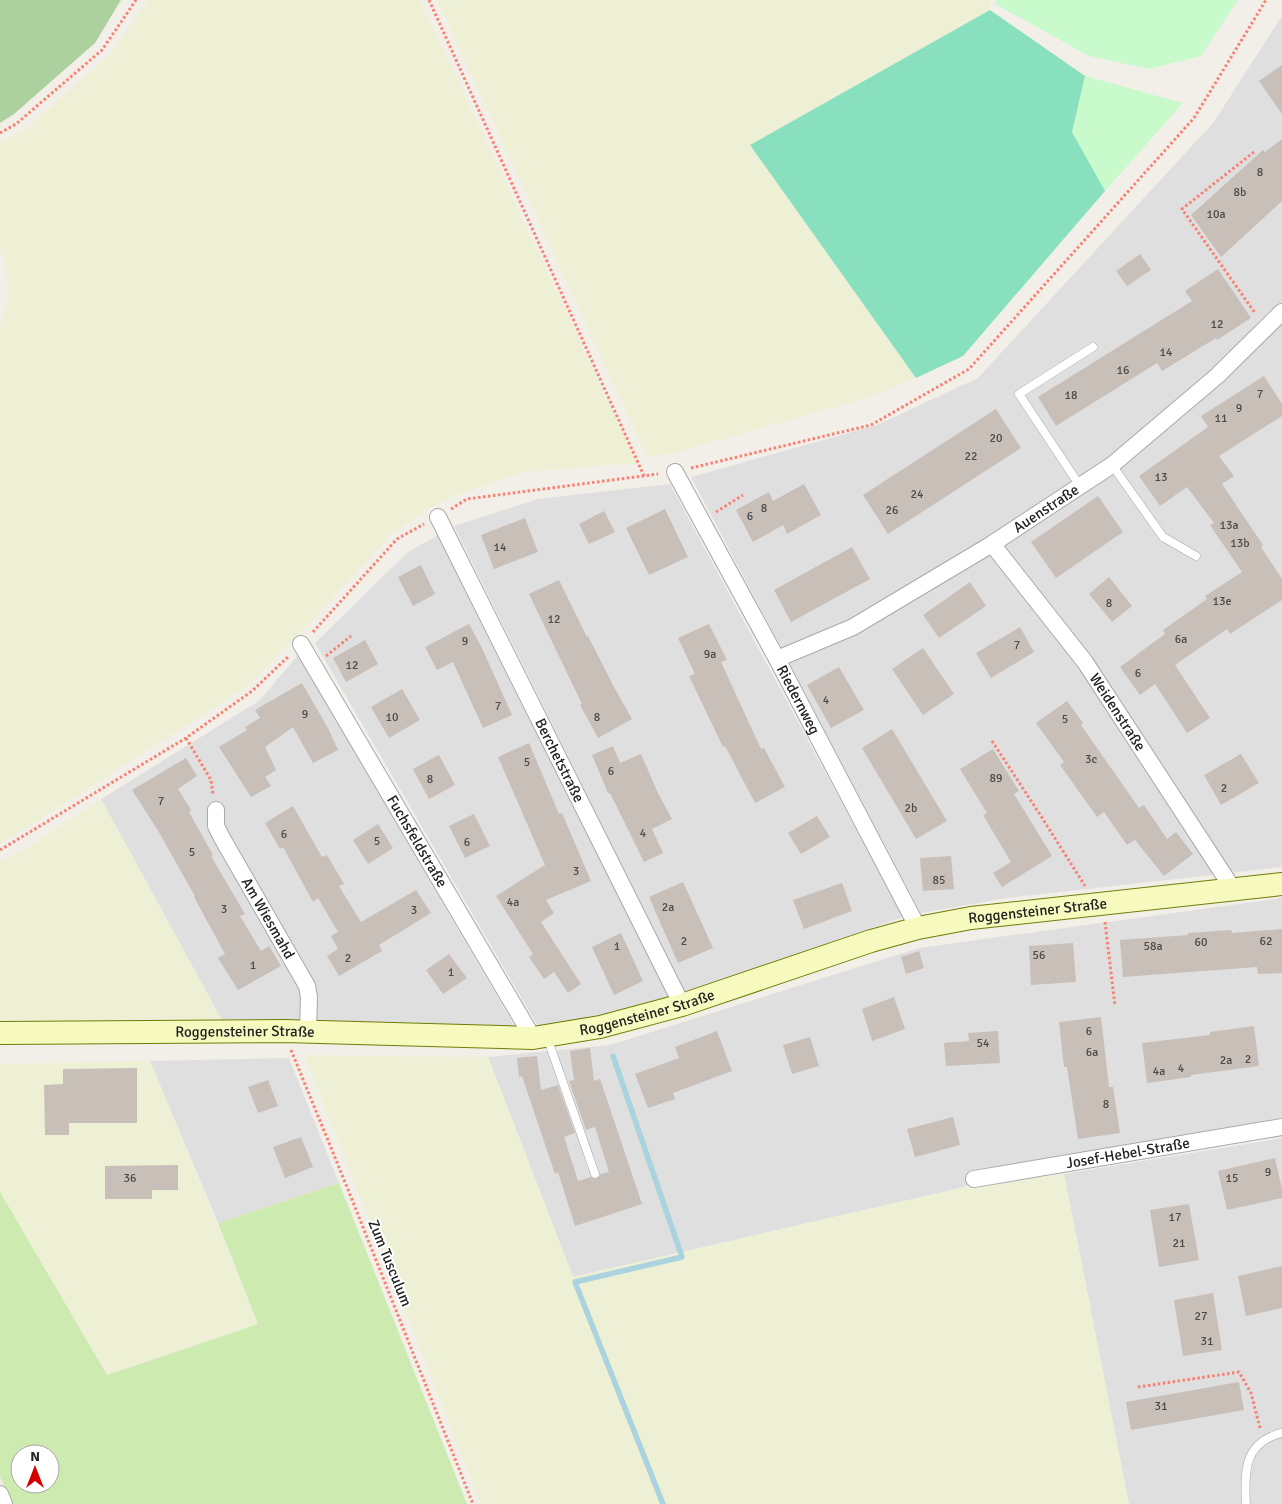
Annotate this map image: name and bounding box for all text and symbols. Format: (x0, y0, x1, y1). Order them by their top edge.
house number: 8 (1257, 165, 1263, 180)
house number: 8b (1234, 185, 1246, 200)
house number: 10a (1206, 207, 1226, 222)
house number: 12 (1211, 317, 1223, 332)
house number: 14 (1160, 345, 1173, 360)
house number: 16 (1117, 363, 1129, 378)
house number: 7 (1257, 387, 1263, 402)
house number: 18 (1065, 388, 1077, 403)
house number: 9 (1236, 401, 1242, 416)
house number: 11 (1215, 411, 1227, 426)
house number: 20 (990, 431, 1002, 446)
house number: 22 (965, 449, 977, 464)
house number: 13 (1155, 470, 1167, 485)
street label: Auenstraße (1010, 480, 1082, 536)
house number: 24 (911, 487, 924, 502)
house number: 8 (761, 501, 767, 516)
house number: 26 (886, 503, 898, 518)
house number: 6 (747, 509, 753, 524)
house number: 13a (1219, 518, 1239, 533)
house number: 13b (1230, 536, 1250, 551)
house number: 14 (494, 540, 507, 555)
house number: 13e (1213, 594, 1231, 609)
house number: 8 (1106, 596, 1112, 611)
house number: 12 (548, 612, 560, 627)
house number: 6a (1175, 632, 1187, 647)
house number: 9 (462, 634, 468, 649)
house number: 7 (1014, 638, 1020, 653)
house number: 9a (704, 647, 716, 662)
house number: 12 (346, 658, 358, 673)
street label: Riedernweg (773, 662, 824, 737)
house number: 6 (1135, 666, 1141, 681)
street label: Weidenstraße (1086, 670, 1150, 754)
house number: 4 (823, 693, 830, 708)
house number: 7 (495, 699, 501, 714)
house number: 9 (302, 707, 308, 722)
house number: 10 (386, 710, 398, 725)
house number: 8 (594, 710, 600, 725)
house number: 5 (1062, 712, 1068, 727)
street label: Berchetstraße (531, 715, 588, 805)
house number: 3c (1085, 752, 1097, 767)
house number: 5 (524, 755, 530, 770)
house number: 6 (608, 764, 614, 779)
house number: 89 (990, 771, 1002, 786)
house number: 8 (427, 772, 433, 787)
house number: 2 (1221, 781, 1227, 796)
street label: Fuchsfeldstraße (383, 792, 451, 891)
house number: 7 (158, 794, 164, 809)
house number: 2b (905, 801, 917, 816)
house number: 4 (640, 826, 647, 841)
house number: 6 (281, 827, 287, 842)
house number: 5 (374, 834, 380, 849)
house number: 6 (464, 835, 470, 850)
house number: 5 (189, 845, 195, 860)
house number: 3 (573, 864, 579, 879)
house number: 85 (933, 873, 945, 888)
street label: Am Wiesmahd (238, 874, 299, 962)
street label: Roggensteiner Straße (967, 894, 1108, 927)
house number: 4a (507, 895, 519, 910)
house number: 2a (662, 900, 674, 915)
house number: 3 (221, 902, 227, 917)
house number: 3 (411, 903, 417, 918)
house number: 2 (681, 934, 687, 949)
house number: 62 (1260, 934, 1272, 949)
house number: 60 (1195, 935, 1207, 950)
house number: 1 (614, 939, 620, 954)
house number: 58a (1143, 939, 1163, 954)
house number: 56 (1033, 948, 1045, 963)
house number: 2 (345, 951, 351, 966)
house number: 1 (250, 958, 256, 973)
house number: 1 (448, 965, 454, 980)
street label: Roggensteiner Straße (578, 986, 717, 1039)
street label: Roggensteiner Straße (175, 1022, 315, 1041)
house number: 6 (1086, 1024, 1092, 1039)
house number: 54 (977, 1036, 990, 1051)
house number: 6a (1086, 1045, 1098, 1060)
house number: 2 (1245, 1052, 1251, 1067)
house number: 2a (1220, 1053, 1232, 1068)
house number: 4 (1178, 1061, 1185, 1076)
house number: 4a (1153, 1064, 1165, 1079)
house number: 8 (1103, 1097, 1109, 1112)
street label: Josef-Hebel-Straße (1065, 1134, 1191, 1172)
house number: 9 (1265, 1165, 1271, 1180)
house number: 36 (124, 1171, 136, 1186)
house number: 15 (1226, 1171, 1238, 1186)
house number: 17 (1169, 1210, 1181, 1225)
street label: Zum Tusculum (364, 1217, 416, 1309)
house number: 21 (1173, 1236, 1185, 1251)
house number: 27 (1195, 1309, 1207, 1324)
house number: 31 (1201, 1334, 1213, 1349)
house number: 31 (1155, 1399, 1167, 1414)
north arrow (10, 1444, 60, 1494)
text: N (30, 1448, 40, 1465)

